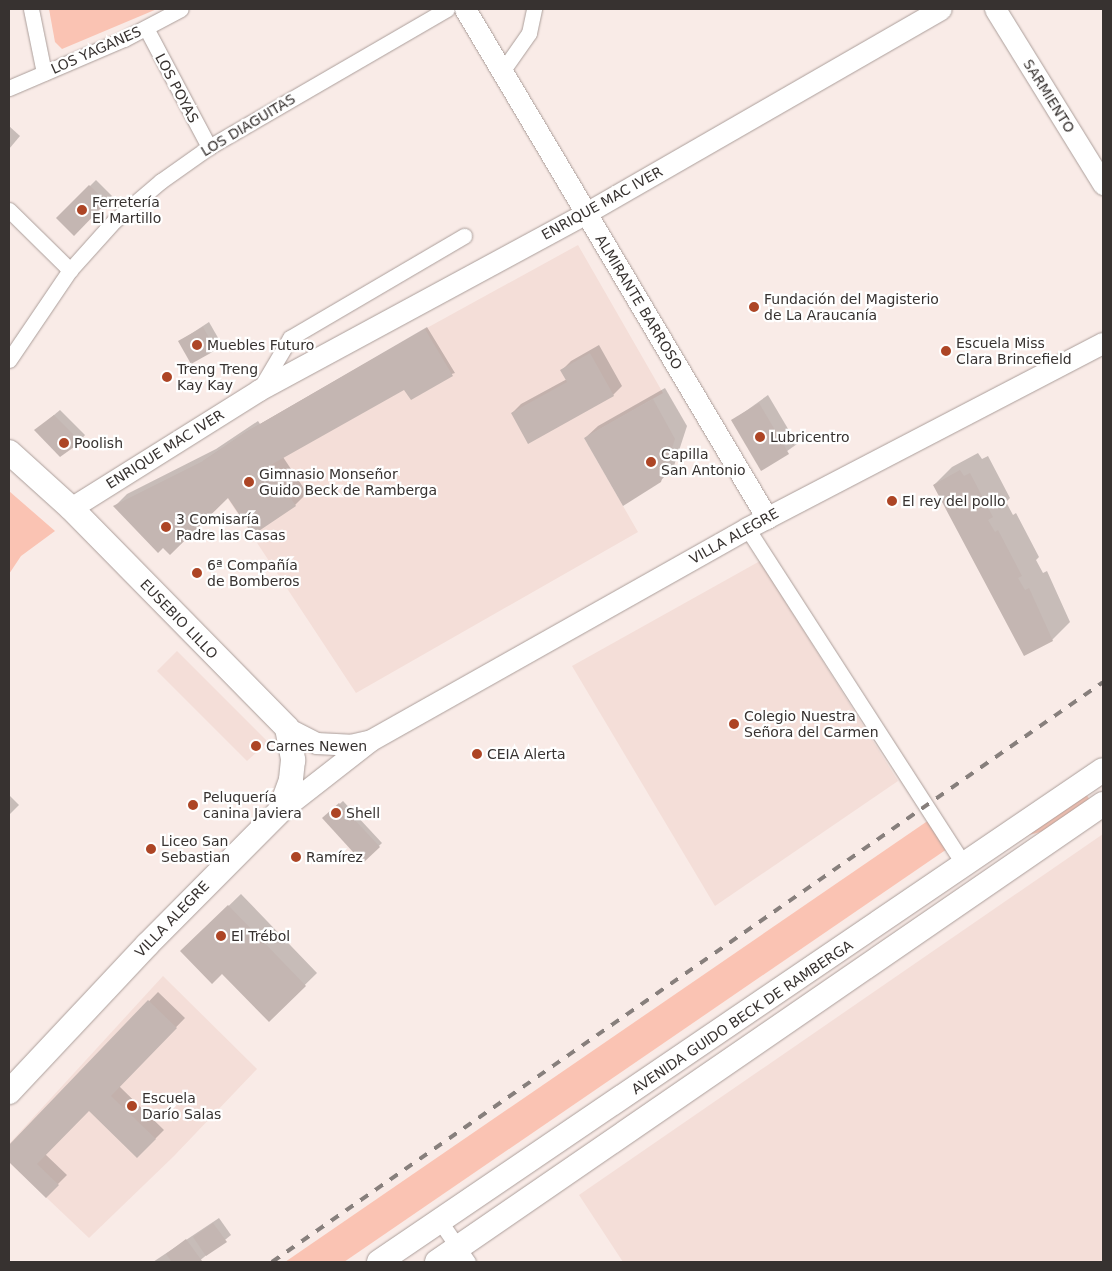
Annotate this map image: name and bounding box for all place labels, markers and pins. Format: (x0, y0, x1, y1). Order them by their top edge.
place label: Ferretería El Martillo (92, 194, 161, 226)
marker: Ferretería El Martillo (76, 204, 88, 216)
place label: Fundación del Magisterio de La Araucanía (764, 291, 939, 324)
marker: Fundación del Magisterio de La Araucanía (748, 301, 760, 313)
place label: Escuela Miss Clara Brincefield (956, 335, 1072, 368)
place label: Muebles Futuro (207, 337, 314, 353)
marker: Muebles Futuro (191, 339, 203, 351)
marker: Escuela Miss Clara Brincefield (940, 345, 952, 357)
place label: Treng Treng Kay Kay (177, 361, 258, 394)
marker: Treng Treng Kay Kay (161, 371, 173, 383)
place label: Lubricentro (770, 429, 850, 445)
marker: Lubricentro (754, 431, 766, 443)
place label: Poolish (74, 435, 123, 451)
marker: Poolish (58, 437, 70, 449)
place label: Capilla San Antonio (661, 446, 746, 478)
marker: Capilla San Antonio (645, 456, 657, 468)
place label: Gimnasio Monseñor Guido Beck de Ramberga (259, 466, 437, 498)
marker: Gimnasio Monseñor Guido Beck de Ramberga (243, 476, 255, 488)
place label: El rey del pollo (902, 493, 1006, 509)
marker: El rey del pollo (886, 495, 898, 507)
place label: 3 Comisaría Padre las Casas (176, 511, 286, 544)
marker: 3 Comisaría Padre las Casas (160, 521, 172, 533)
place label: 6ª Compañía de Bomberos (207, 557, 300, 590)
marker: 6ª Compañía de Bomberos (191, 567, 203, 579)
place label: Colegio Nuestra Señora del Carmen (744, 708, 879, 740)
marker: Colegio Nuestra Señora del Carmen (728, 718, 740, 730)
place label: Carnes Newen (266, 738, 367, 754)
marker: Carnes Newen (250, 740, 262, 752)
place label: CEIA Alerta (487, 746, 566, 762)
marker: CEIA Alerta (471, 748, 483, 760)
place label: Peluquería canina Javiera (203, 789, 302, 822)
marker: Peluquería canina Javiera (187, 799, 199, 811)
place label: Shell (346, 805, 380, 821)
marker: Shell (330, 807, 342, 819)
place label: Liceo San Sebastian (161, 833, 230, 866)
marker: Liceo San Sebastian (145, 843, 157, 855)
place label: Ramírez (306, 849, 363, 865)
marker: Ramírez (290, 851, 302, 863)
place label: El Trébol (231, 928, 290, 944)
marker: El Trébol (215, 930, 227, 942)
place label: Escuela Darío Salas (142, 1090, 221, 1122)
marker: Escuela Darío Salas (126, 1100, 138, 1112)

